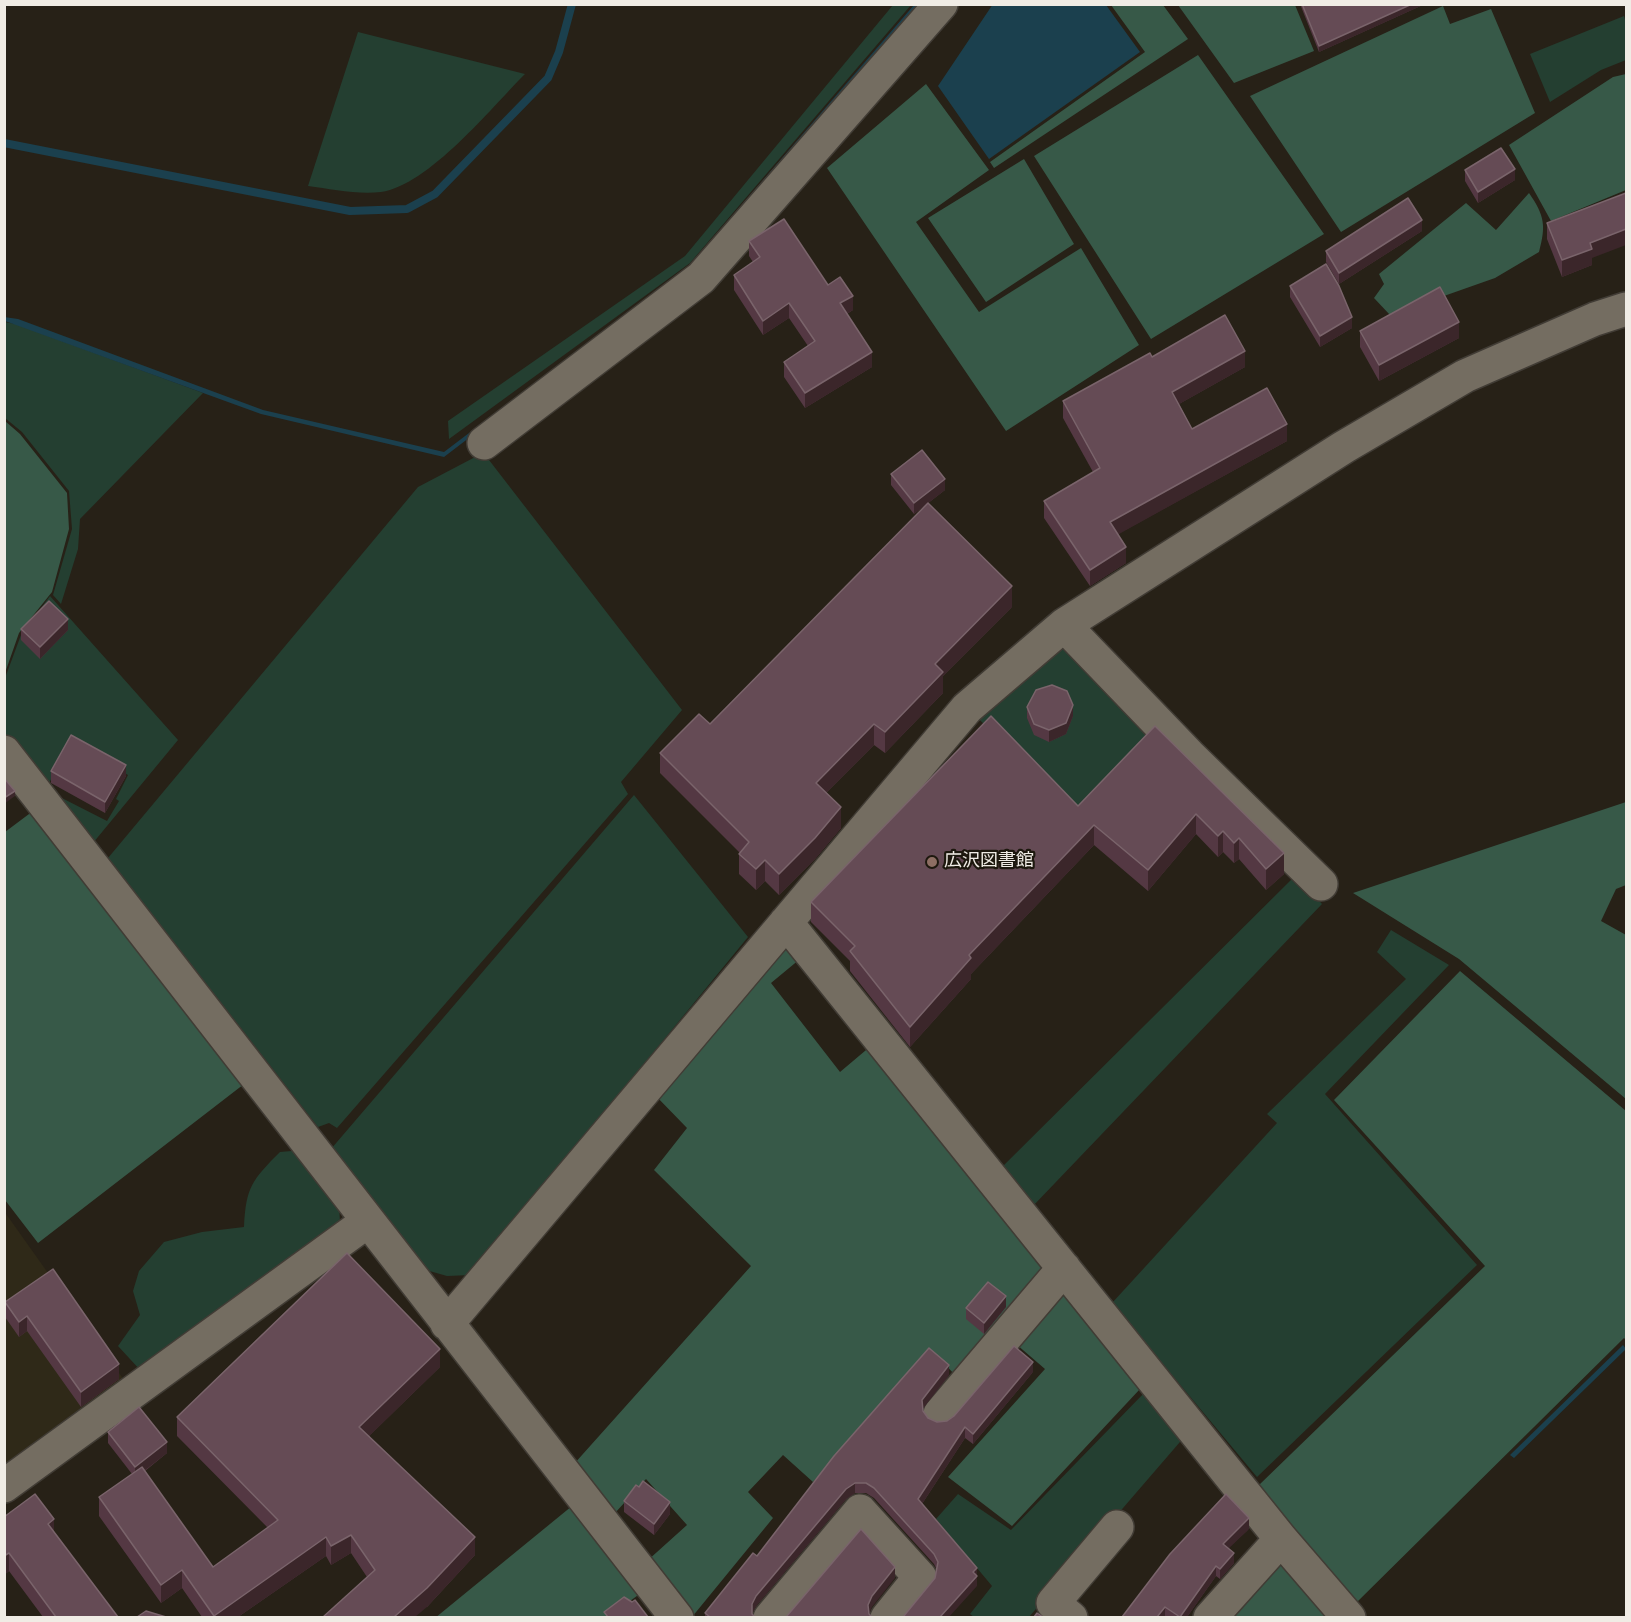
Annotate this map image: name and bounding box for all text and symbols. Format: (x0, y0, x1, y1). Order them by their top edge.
place label: 広沢図書館 (944, 851, 1034, 873)
marker: 広沢図書館 (925, 855, 939, 869)

